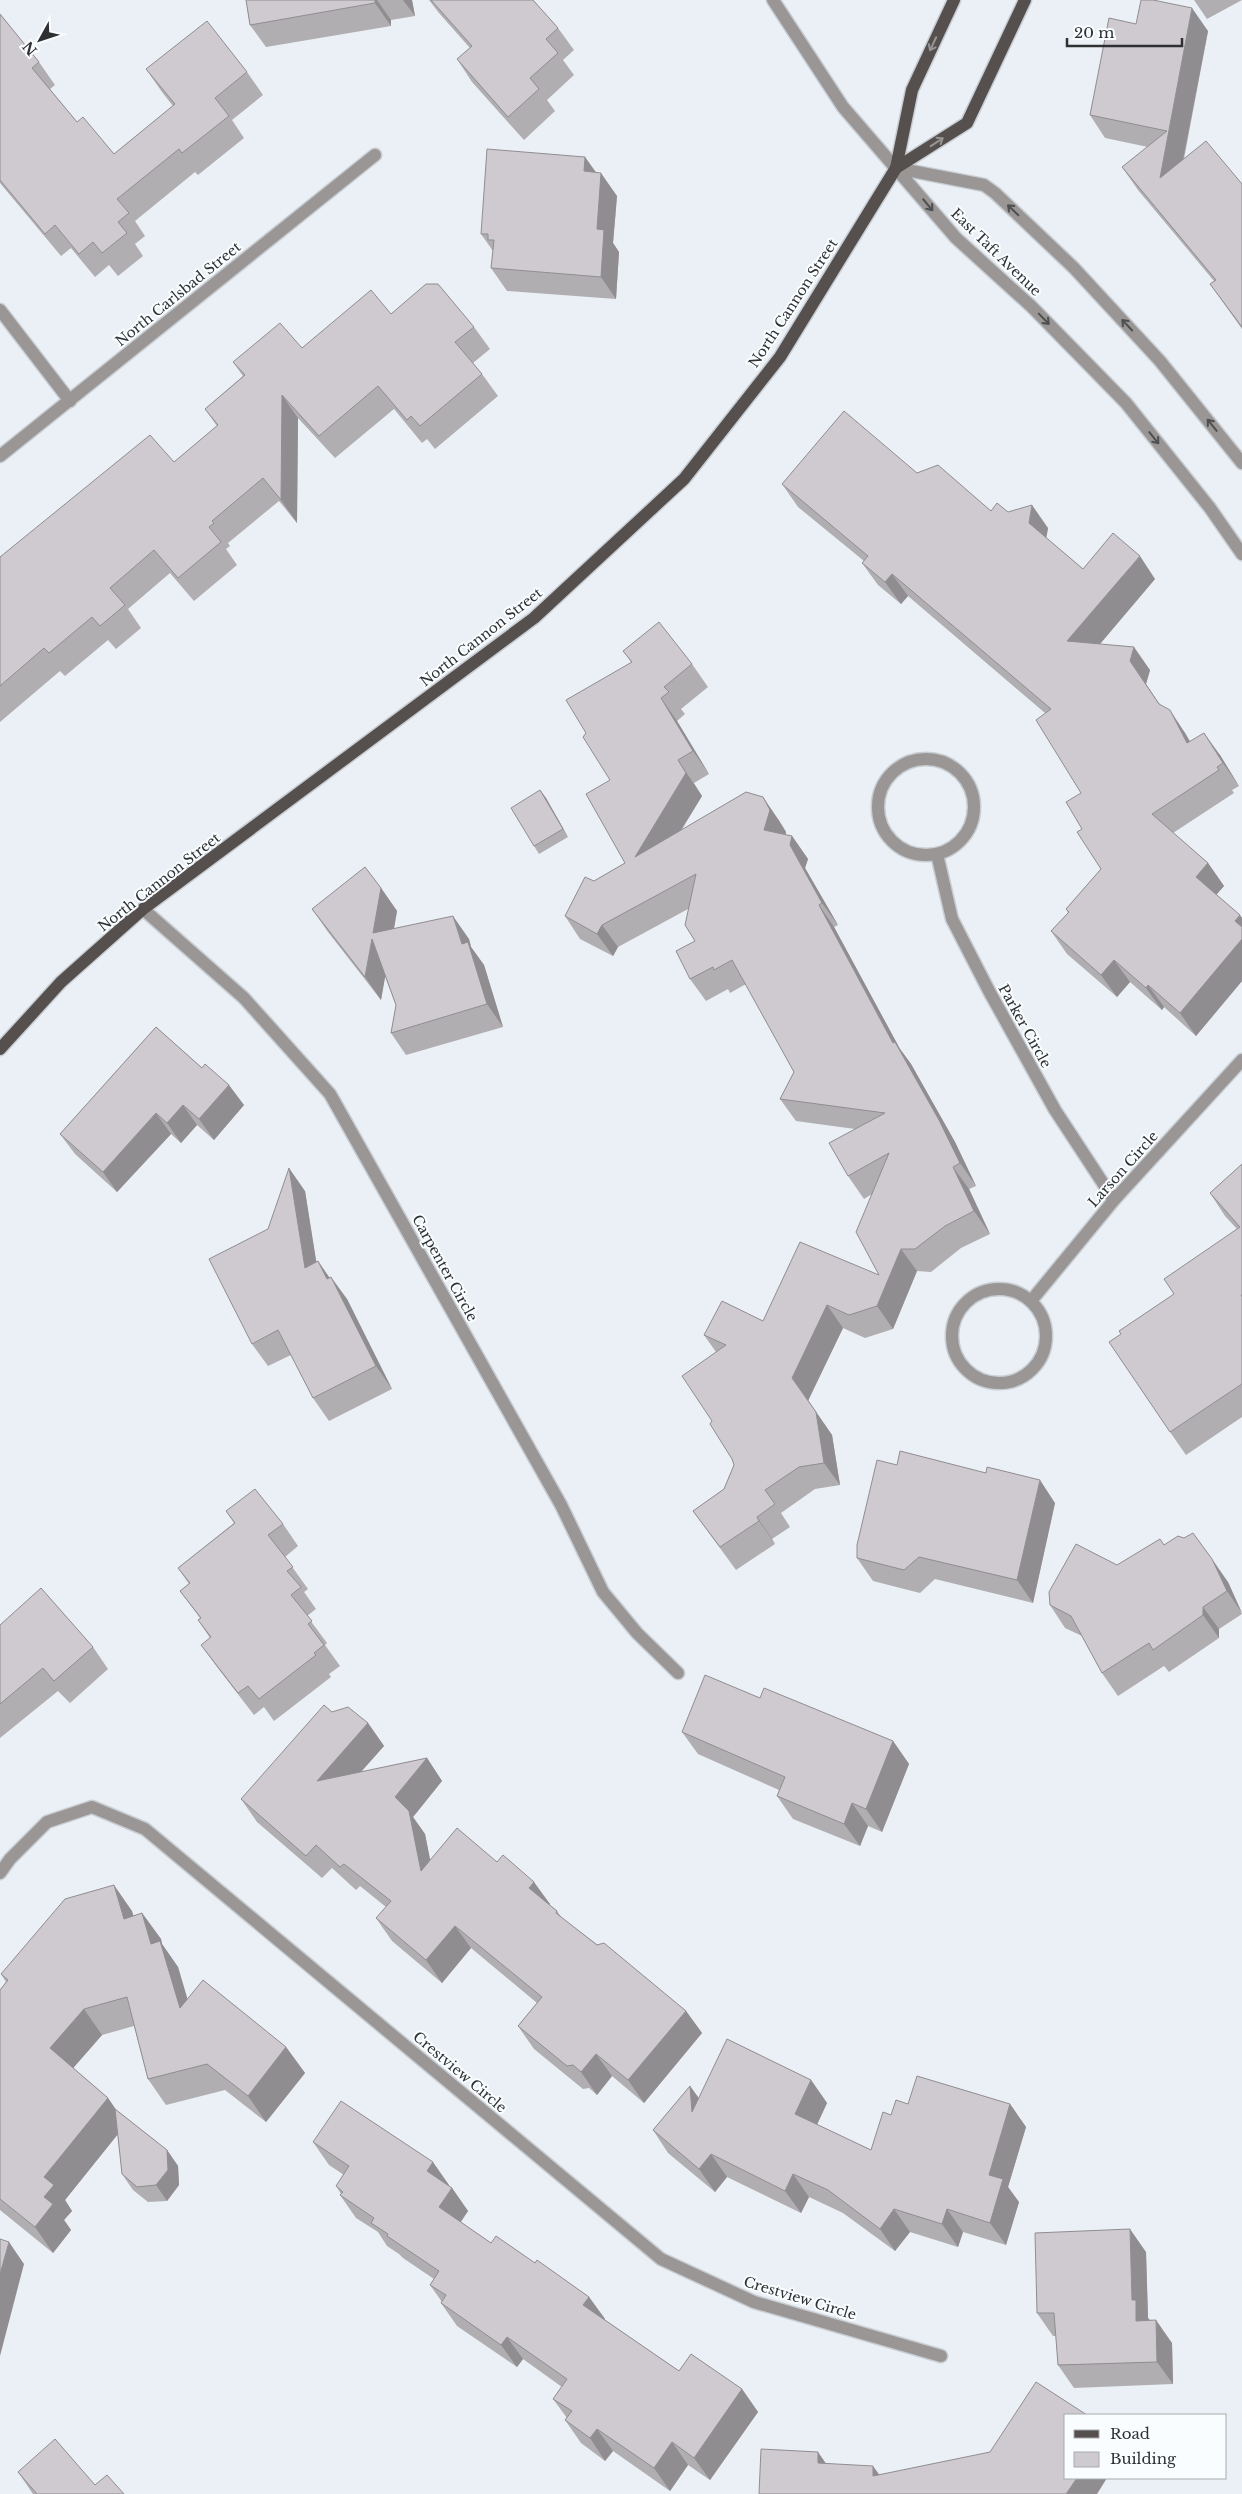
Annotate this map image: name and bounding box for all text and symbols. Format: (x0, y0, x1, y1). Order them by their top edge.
north arrow (15, 15, 65, 65)
scale bar (1067, 15, 1182, 47)
text: 20 m (1074, 23, 1114, 42)
one-way arrow (928, 36, 937, 51)
text: N (19, 38, 41, 59)
one-way arrow (930, 137, 944, 147)
one-way arrow (922, 199, 934, 212)
street label: East Taft Avenue (947, 204, 1045, 300)
one-way arrow (1007, 204, 1019, 216)
street label: North Cannon Street (745, 235, 842, 371)
street label: North Carlsbad Street (112, 237, 245, 350)
one-way arrow (1038, 313, 1050, 325)
one-way arrow (1121, 319, 1133, 332)
one-way arrow (1206, 419, 1217, 432)
one-way arrow (1149, 431, 1160, 444)
street label: North Cannon Street (416, 583, 546, 690)
street label: North Cannon Street (94, 828, 224, 935)
street label: Parker Circle (995, 981, 1055, 1071)
street label: Larson Circle (1084, 1127, 1162, 1211)
street label: Carpenter Circle (408, 1212, 482, 1324)
street label: Crestview Circle (410, 2028, 510, 2116)
street label: Crestview Circle (742, 2272, 858, 2324)
legend (1064, 2414, 1227, 2479)
text: Road (1110, 2424, 1150, 2443)
text: Building (1110, 2449, 1177, 2468)

